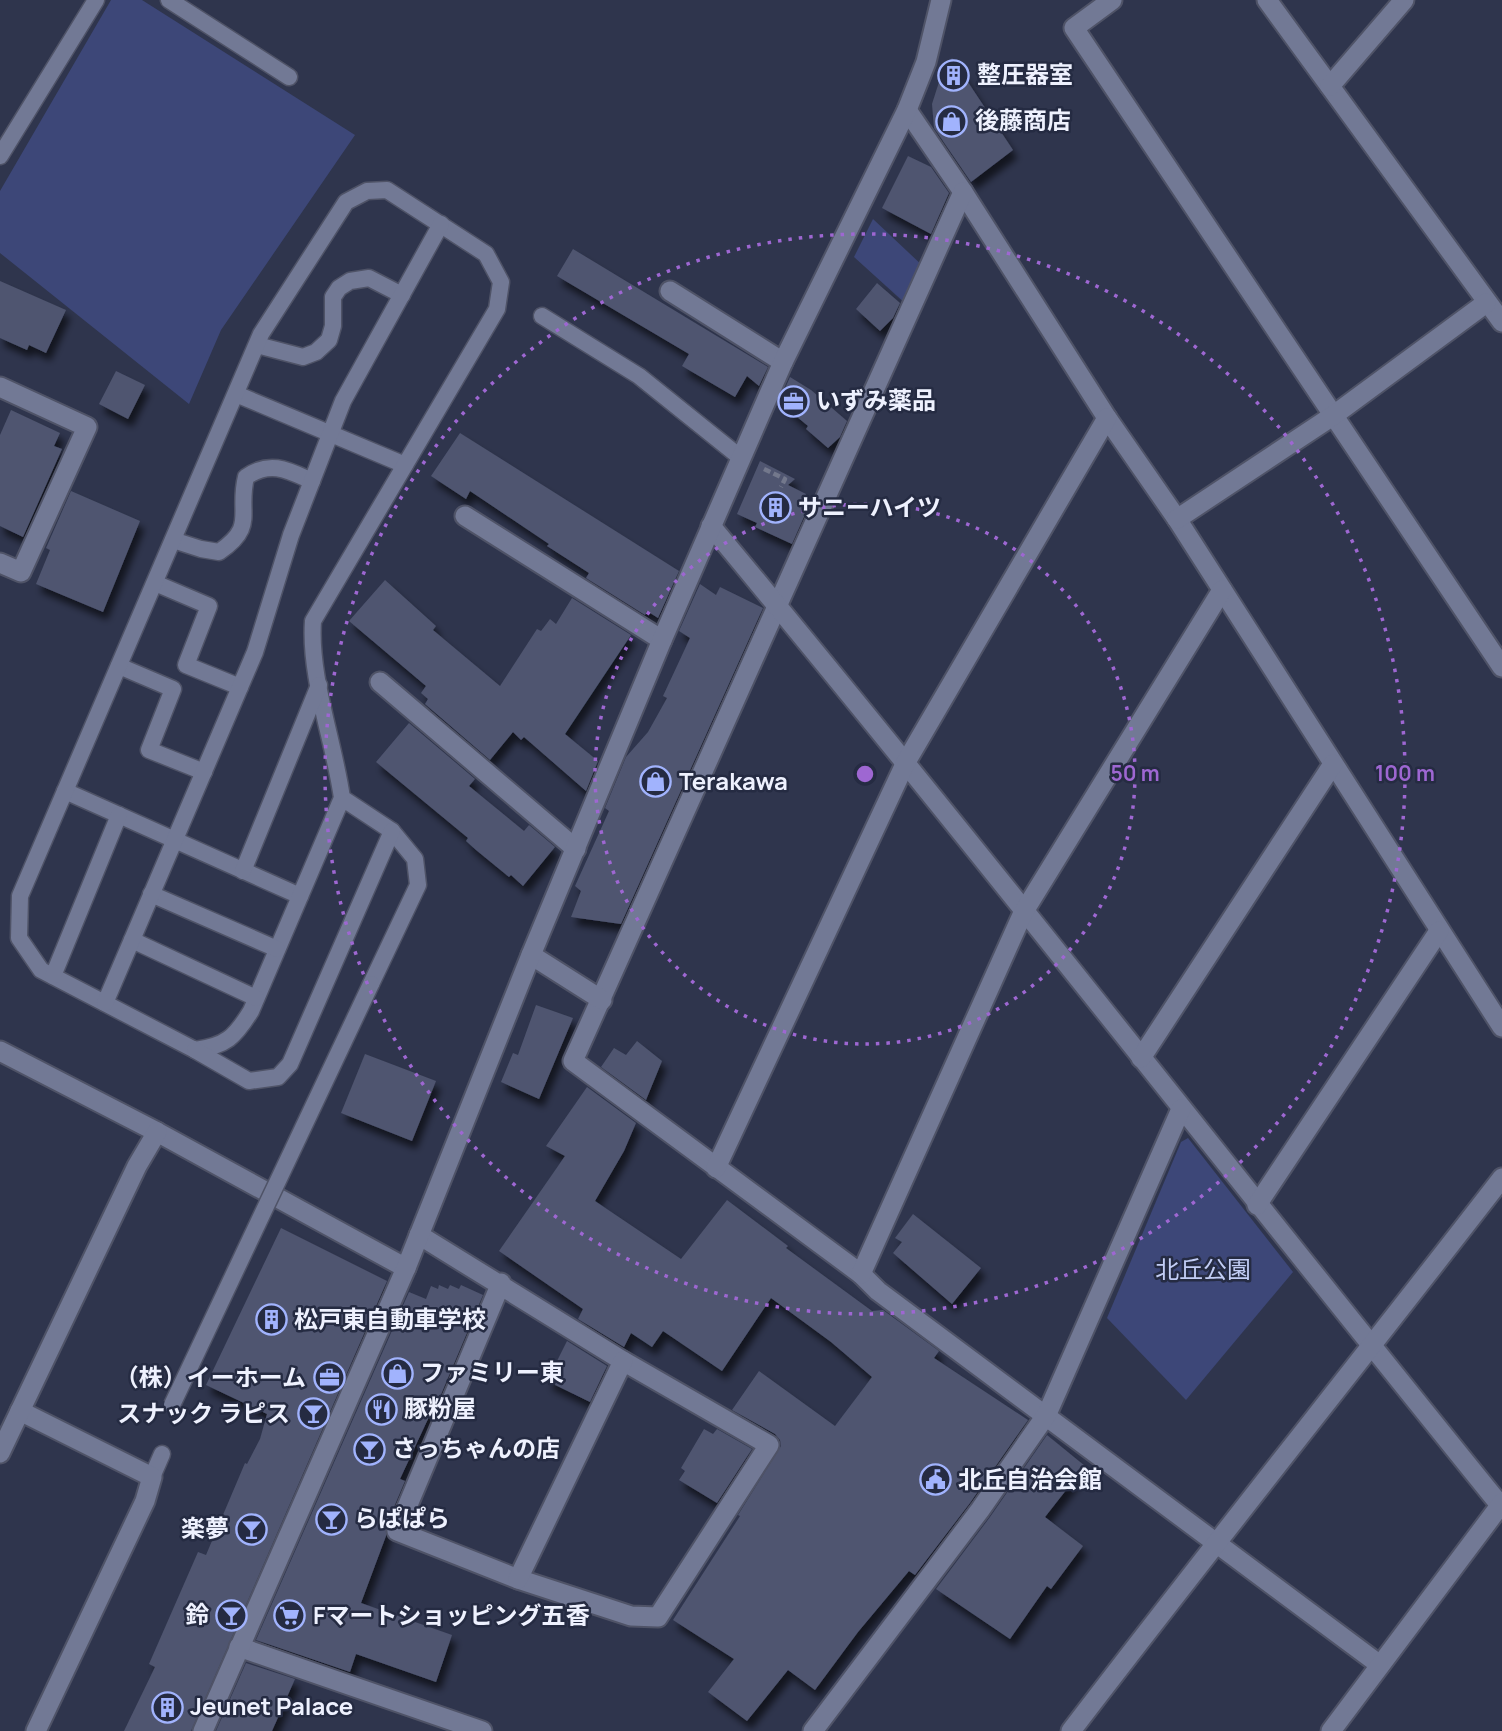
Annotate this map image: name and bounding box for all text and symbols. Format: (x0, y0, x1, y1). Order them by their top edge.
place label: 整圧器室 (977, 57, 1073, 90)
building icon: 整圧器室 (937, 58, 971, 92)
place label: 後藤商店 (975, 103, 1071, 136)
shop icon: 後藤商店 (935, 104, 969, 138)
place label: いずみ薬品 (816, 383, 936, 416)
office icon: いずみ薬品 (776, 384, 810, 418)
place label: サニーハイツ (798, 490, 941, 523)
building icon: サニーハイツ (758, 491, 792, 525)
text: 50 m (1110, 759, 1160, 787)
text: 100 m (1375, 759, 1435, 787)
centre of rings (853, 762, 877, 786)
place label: Terakawa (679, 764, 788, 797)
shop icon: Terakawa (639, 765, 673, 799)
park label: 北丘公園 (1155, 1252, 1251, 1285)
place label: 松戸東自動車学校 (294, 1302, 486, 1335)
building icon: 松戸東自動車学校 (254, 1303, 288, 1337)
place label: ファミリー東 (420, 1355, 564, 1388)
shop icon: ファミリー東 (380, 1356, 414, 1390)
place label: （株）イーホーム (115, 1360, 306, 1393)
office icon: （株）イーホーム (312, 1361, 346, 1395)
place label: 豚粉屋 (404, 1391, 476, 1424)
restaurant icon: 豚粉屋 (364, 1392, 398, 1426)
place label: スナック ラピス (117, 1396, 290, 1429)
bar icon: スナック ラピス (296, 1397, 330, 1431)
place label: さっちゃんの店 (392, 1431, 560, 1464)
bar icon: さっちゃんの店 (352, 1432, 386, 1466)
place label: 北丘自治会館 (958, 1462, 1102, 1495)
public building icon: 北丘自治会館 (918, 1463, 952, 1497)
place label: らぱぱら (354, 1501, 450, 1534)
bar icon: らぱぱら (314, 1502, 348, 1536)
place label: 楽夢 (181, 1511, 229, 1544)
bar icon: 楽夢 (235, 1512, 269, 1546)
place label: 鈴 (185, 1597, 209, 1630)
bar icon: 鈴 (215, 1598, 249, 1632)
place label: Fマートショッピング五香 (313, 1598, 590, 1631)
supermarket icon: Fマートショッピング五香 (273, 1599, 307, 1633)
place label: Jeunet Palace (190, 1689, 353, 1722)
building icon: Jeunet Palace (150, 1690, 184, 1724)

